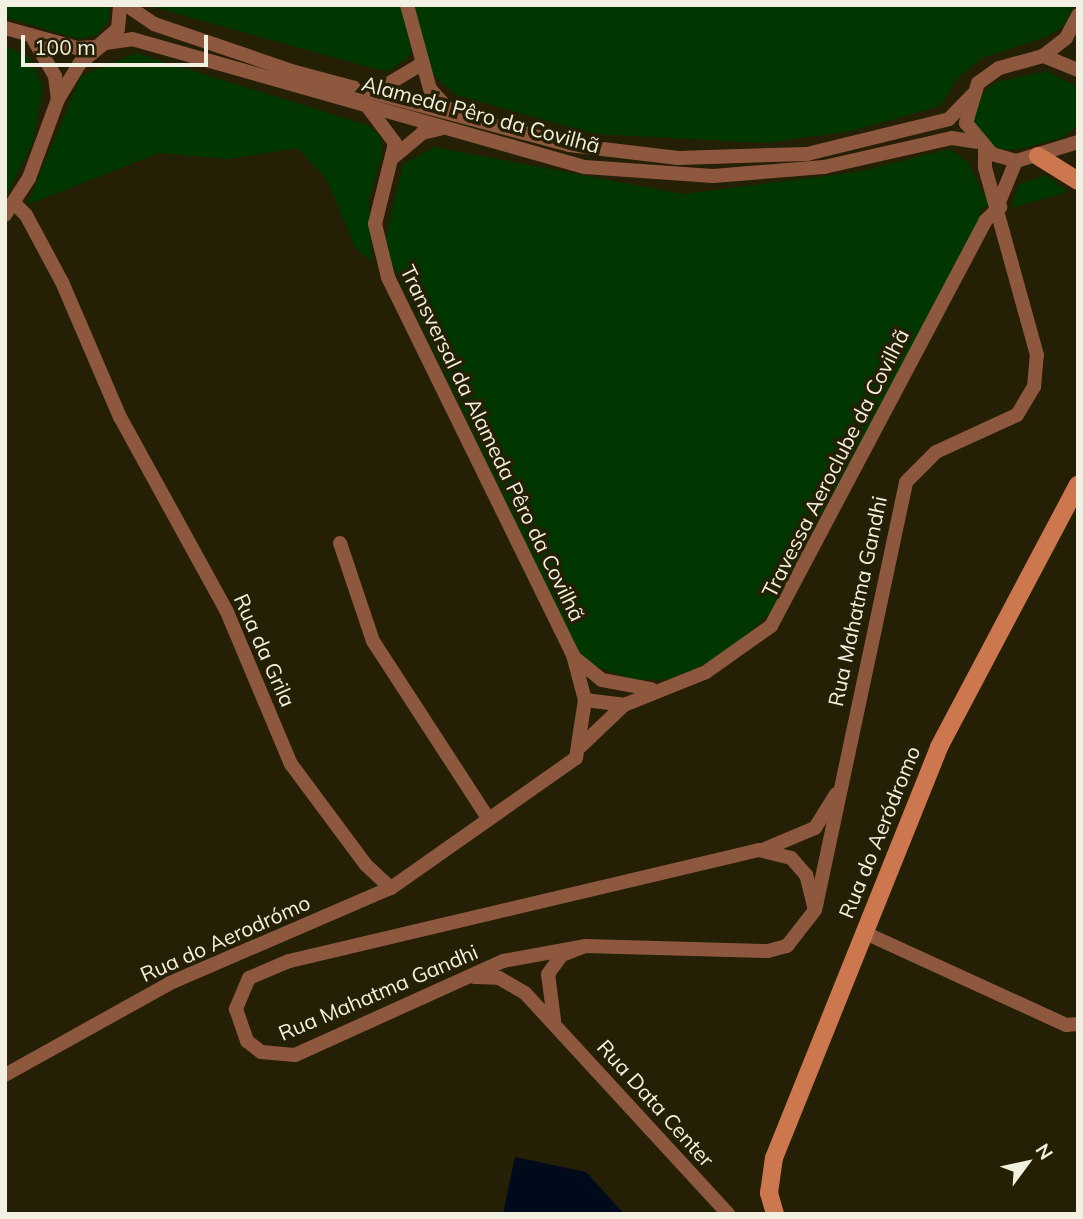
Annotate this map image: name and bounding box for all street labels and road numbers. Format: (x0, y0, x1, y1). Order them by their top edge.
street label: Alameda Pêro da Covilhã (359, 70, 603, 158)
street label: Transversal da Alameda Pêro da Covilhã (395, 261, 591, 625)
street label: Travessa Aeroclube da Covilhã (756, 325, 914, 601)
street label: Rua Mahatma Gandhi (822, 494, 892, 708)
street label: Rua da Grila (229, 590, 301, 710)
street label: Rua do Aeródromo (833, 742, 925, 922)
street label: Rua do Aerodrómo (136, 889, 314, 987)
street label: Rua Mahatma Gandhi (274, 939, 482, 1045)
street label: Rua Data Center (592, 1034, 720, 1172)

